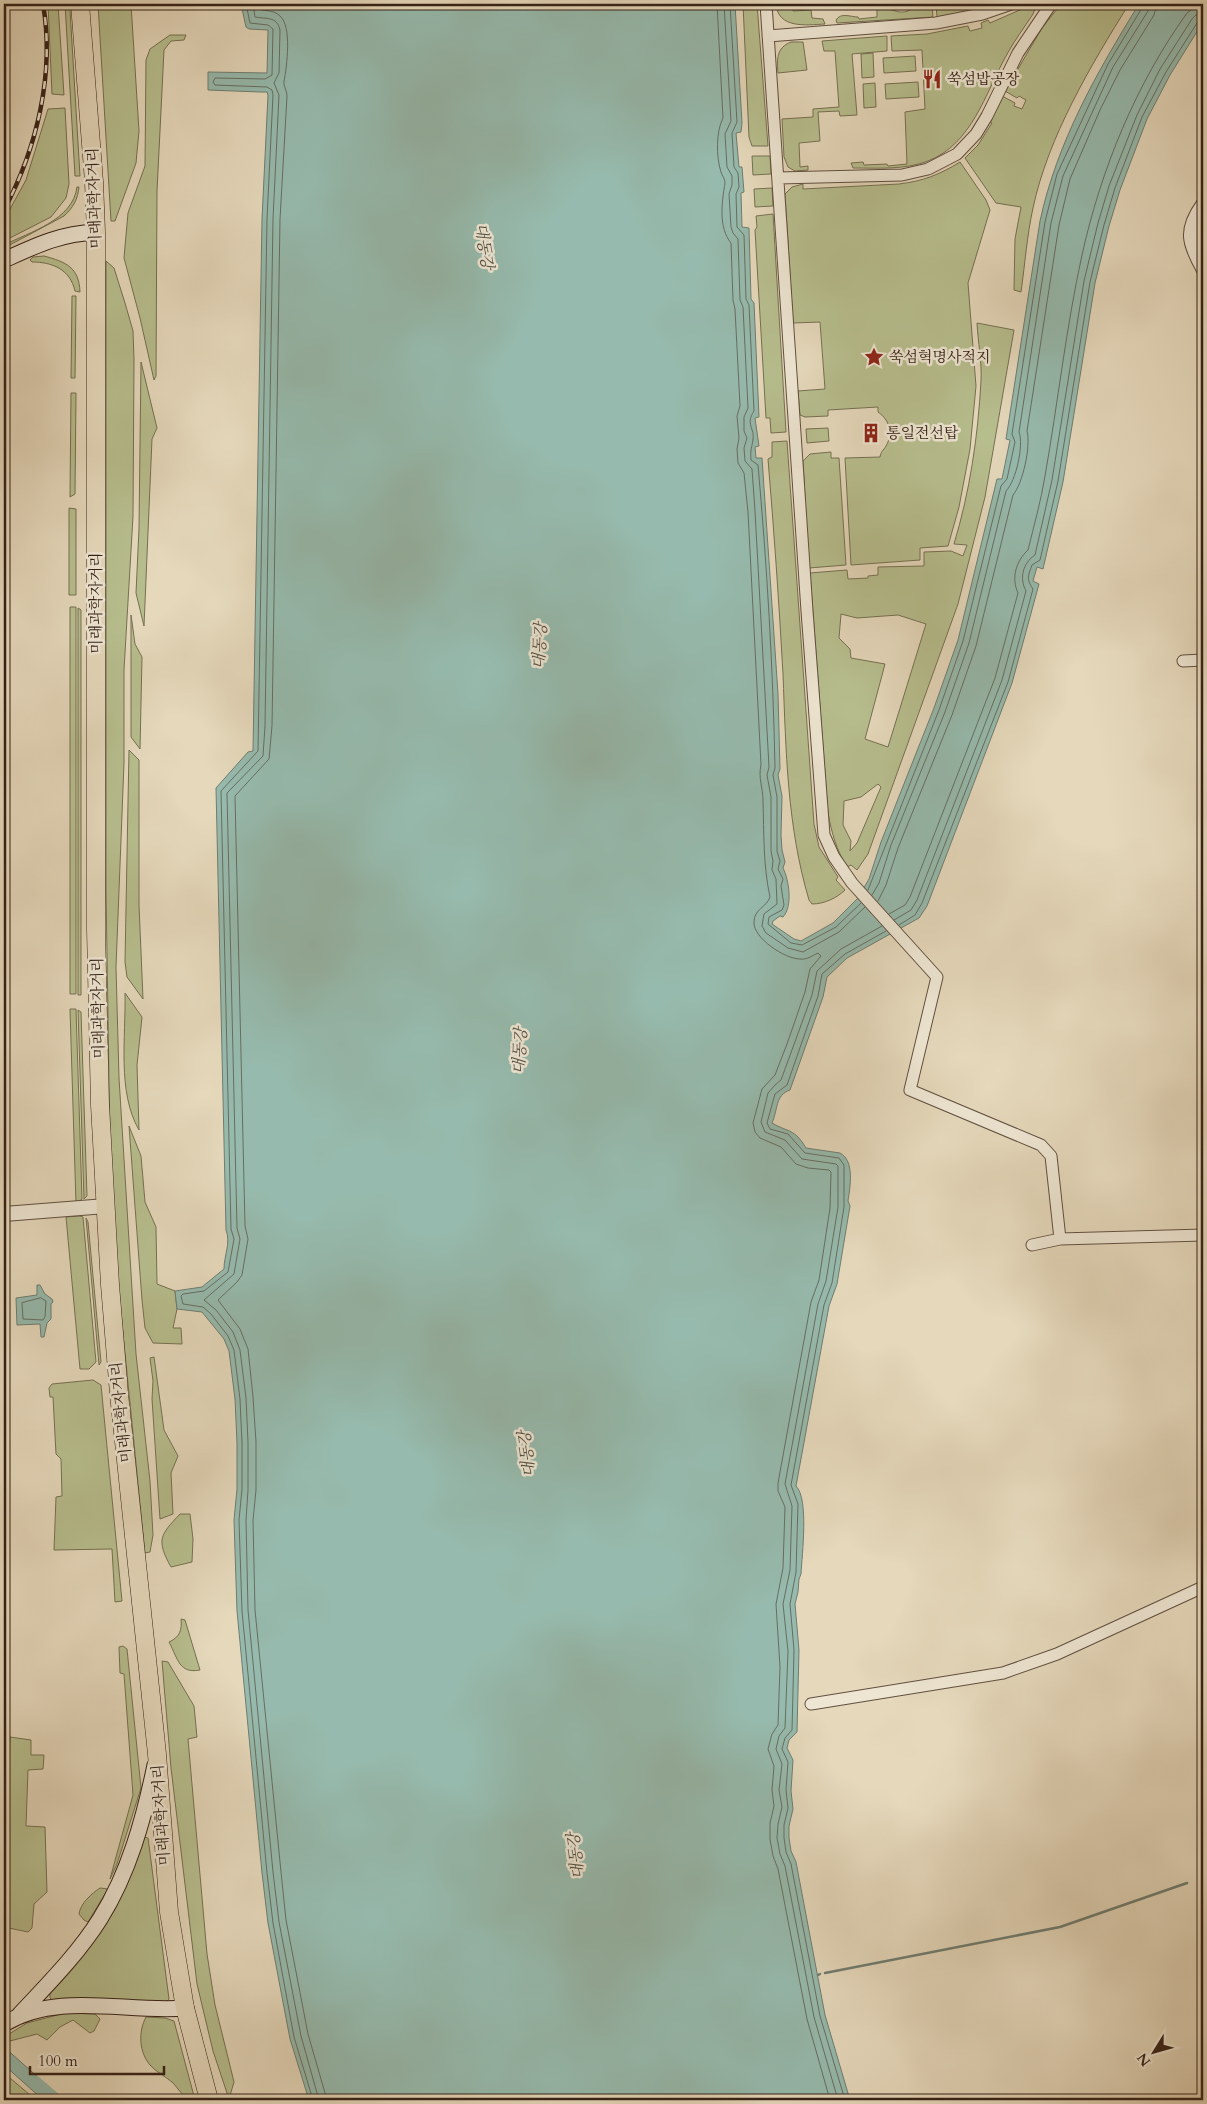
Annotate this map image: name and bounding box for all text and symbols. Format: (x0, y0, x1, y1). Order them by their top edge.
restaurant icon: 쑥섬밥공장 (921, 68, 943, 90)
place label: 쑥섬밥공장 (947, 69, 1020, 89)
street label: 미래과학자거리 (82, 147, 106, 249)
water label: 대동강 (470, 221, 499, 273)
place icon: 쑥섬혁명사적지 (863, 346, 885, 368)
place label: 쑥섬혁명사적지 (889, 347, 990, 367)
building icon: 통일전선탑 (860, 422, 882, 444)
place label: 통일전선탑 (886, 423, 959, 443)
street label: 미래과학자거리 (86, 552, 106, 654)
water label: 대동강 (528, 620, 552, 670)
street label: 미래과학자거리 (87, 957, 109, 1059)
water label: 대동강 (508, 1025, 532, 1075)
street label: 미래과학자거리 (106, 1361, 136, 1463)
water label: 대동강 (513, 1427, 541, 1478)
street label: 미래과학자거리 (147, 1764, 175, 1866)
water label: 대동강 (562, 1829, 590, 1880)
north arrow (1130, 2026, 1180, 2076)
scale bar (30, 2044, 164, 2076)
text: N (1133, 2049, 1155, 2070)
text: 100 m (38, 2051, 78, 2071)

